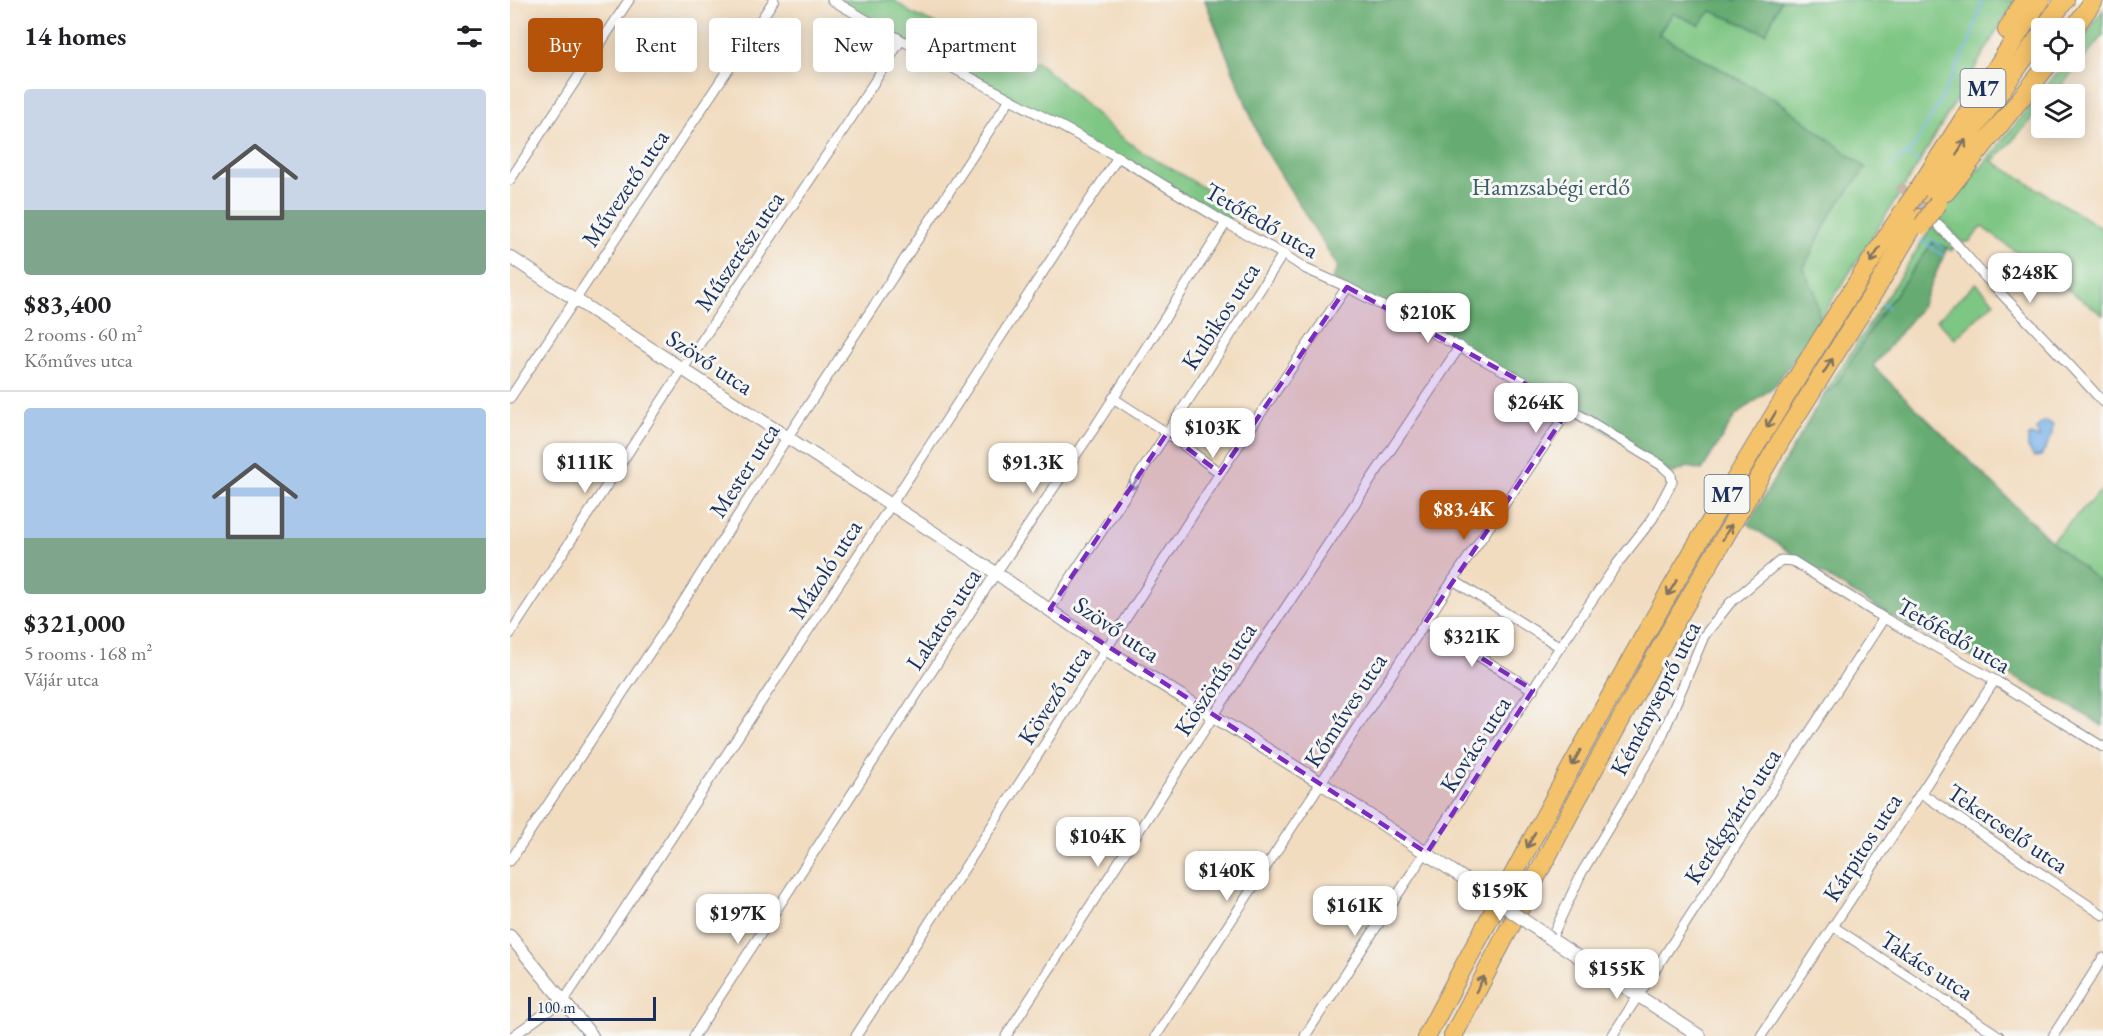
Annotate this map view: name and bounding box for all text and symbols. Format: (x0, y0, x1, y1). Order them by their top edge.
chip: Buy (528, 18, 603, 72)
chip: Rent (615, 18, 697, 72)
chip: Filters (709, 18, 801, 72)
chip: New (813, 18, 894, 72)
chip: Apartment (906, 18, 1037, 72)
map controls (2031, 18, 2085, 138)
button: locate (2031, 18, 2085, 72)
text: 14 homes (24, 19, 126, 53)
icon: filters (453, 20, 486, 53)
road number: M7 (1960, 69, 2006, 107)
button: layers (2031, 84, 2085, 138)
street label: Művezető utca (574, 123, 676, 253)
icon: home (201, 128, 309, 236)
one-way arrow (1955, 139, 1968, 156)
park label: Hamzsabégi erdő (1472, 171, 1630, 202)
street label: Tetőfedő utca (1199, 175, 1325, 265)
street label: Műszerész utca (687, 185, 791, 317)
one-way arrow (1868, 246, 1880, 263)
pin: $248K (1988, 253, 2072, 304)
street label: Kubikos utca (1174, 256, 1266, 376)
text: $248K (2002, 259, 2058, 285)
text: $83,400 (24, 287, 111, 321)
pin: $210K (1386, 293, 1470, 344)
text: $210K (1400, 299, 1456, 325)
text: 2 rooms · 60 m² (24, 321, 143, 347)
street label: Szövő utca (661, 322, 760, 402)
text: Kőműves utca (24, 347, 133, 373)
one-way arrow (1822, 358, 1834, 374)
pin: $264K (1494, 383, 1578, 434)
text: $264K (1508, 389, 1564, 415)
pin: $103K (1171, 408, 1255, 459)
one-way arrow (1765, 411, 1777, 428)
text: $103K (1185, 414, 1241, 440)
street label: Mester utca (702, 416, 786, 523)
pin: $111K (543, 443, 627, 494)
pin: $91.3K (984, 443, 1082, 494)
icon: home (201, 447, 309, 555)
text: $111K (557, 449, 613, 475)
text: $91.3K (1002, 449, 1064, 475)
one-way arrow (1128, 473, 1140, 490)
road number: M7 (1704, 475, 1750, 513)
pin: $83.4K (1415, 490, 1513, 541)
text: $83.4K (1433, 496, 1495, 522)
street label: Mázoló utca (781, 513, 869, 625)
one-way arrow (1722, 524, 1733, 542)
street label: Lakatos utca (899, 562, 988, 676)
one-way arrow (1665, 579, 1677, 596)
street label: Szövő utca (1068, 589, 1166, 669)
street label: Tetőfedő utca (1891, 590, 2017, 680)
text: $321,000 (24, 606, 125, 640)
street label: Kéményseprő utca (1603, 615, 1707, 781)
street label: Köszörűs utca (1167, 616, 1263, 742)
pin: $321K (1430, 617, 1514, 668)
text: $321K (1444, 623, 1500, 649)
street label: Kövező utca (1010, 639, 1098, 750)
text: 5 rooms · 168 m² (24, 640, 152, 666)
street label: Kőműves utca (1296, 646, 1394, 773)
text: Vájár utca (24, 666, 99, 692)
street label: Kovács utca (1432, 689, 1518, 798)
street label: Kerékgyártó utca (1677, 742, 1788, 890)
one-way arrow (1570, 749, 1582, 766)
street label: Tekercselő utca (1941, 776, 2075, 880)
street label: Kárpitos utca (1815, 786, 1909, 907)
pin: $104K (1056, 817, 1140, 868)
text: $104K (1070, 823, 1126, 849)
one-way arrow (1525, 831, 1537, 849)
pin: $140K (1185, 851, 1269, 902)
text: $140K (1199, 857, 1255, 883)
pin: $159K (1458, 871, 1542, 922)
text: $159K (1472, 877, 1528, 903)
pin: $161K (1313, 886, 1397, 937)
text: $161K (1327, 892, 1383, 918)
pin: $197K (696, 894, 780, 945)
text: $197K (710, 900, 766, 926)
street label: Takács utca (1874, 923, 1980, 1007)
pin: $155K (1575, 949, 1659, 1000)
text: $155K (1589, 955, 1645, 981)
one-way arrow (1474, 976, 1486, 993)
scale bar (528, 994, 656, 1022)
text: 100 m (537, 997, 576, 1018)

